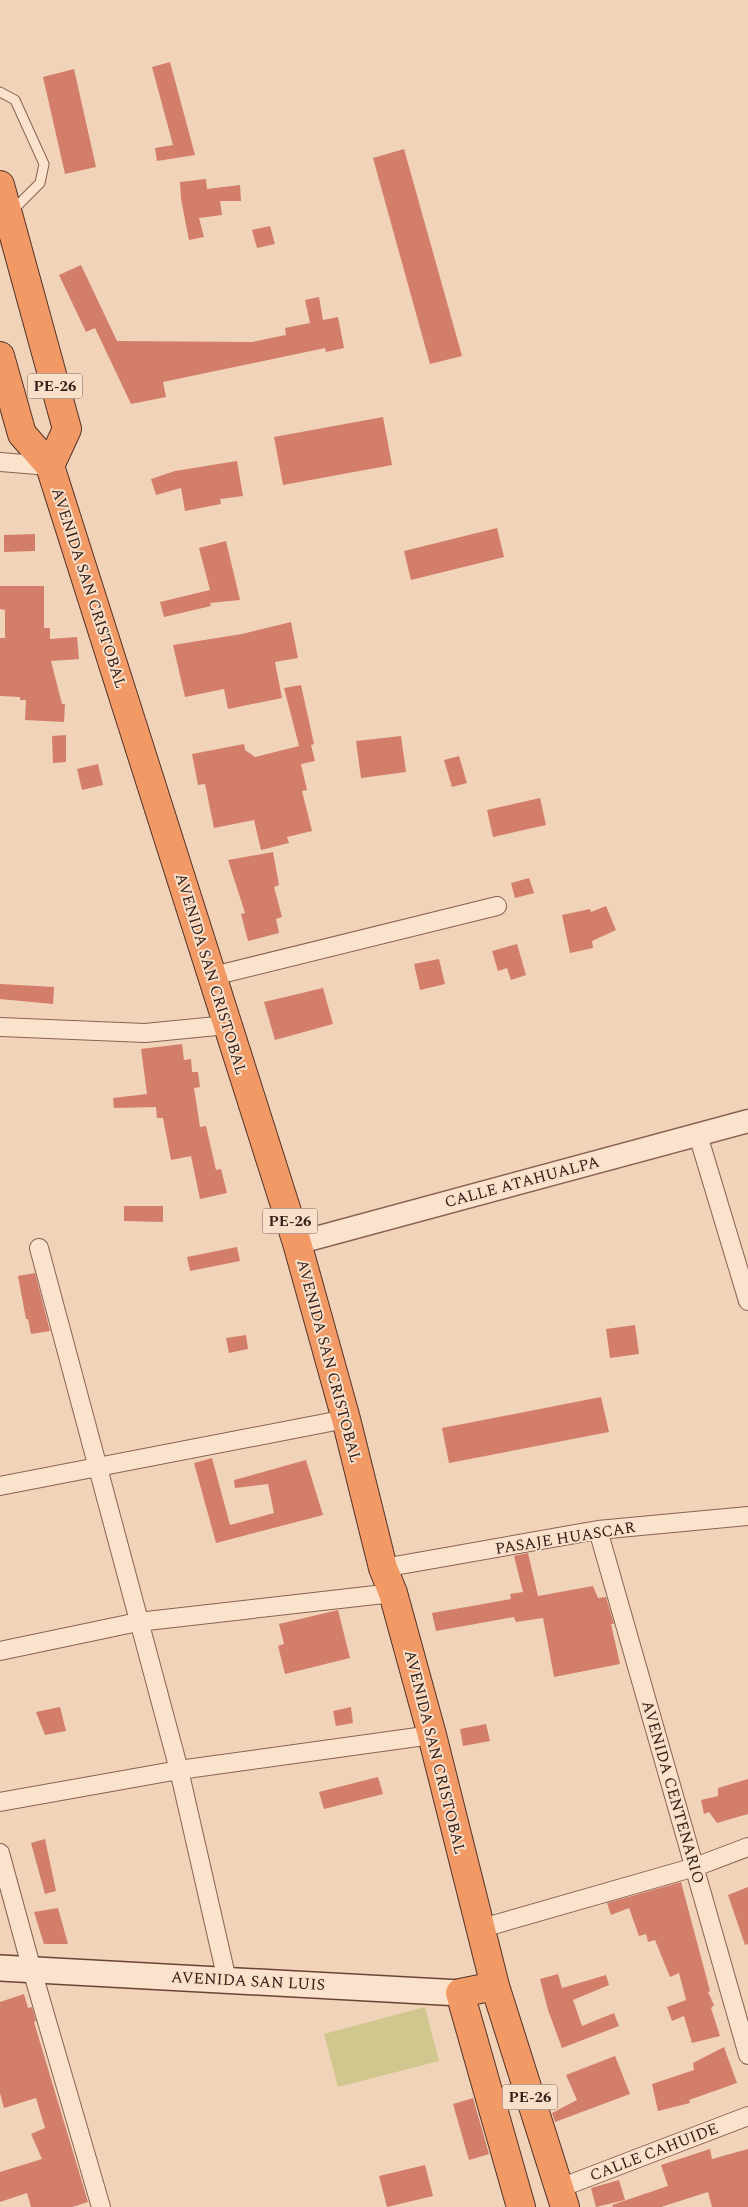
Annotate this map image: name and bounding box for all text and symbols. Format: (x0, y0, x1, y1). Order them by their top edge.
road number: PE-26 (28, 374, 82, 398)
street label: AVENIDA SAN CRISTOBAL (45, 485, 133, 691)
street label: AVENIDA SAN CRISTOBAL (169, 870, 253, 1078)
street label: CALLE ATAHUALPA (442, 1150, 602, 1214)
road number: PE-26 (262, 1208, 318, 1234)
street label: AVENIDA SAN CRISTOBAL (290, 1257, 368, 1465)
street label: PASAJE HUASCAR (493, 1515, 637, 1561)
street label: AVENIDA SAN CRISTOBAL (398, 1647, 472, 1857)
street label: AVENIDA CENTENARIO (635, 1697, 711, 1887)
street label: AVENIDA SAN LUIS (170, 1965, 326, 1997)
road number: PE-26 (502, 2084, 558, 2110)
street label: CALLE CAHUIDE (586, 2116, 722, 2188)

